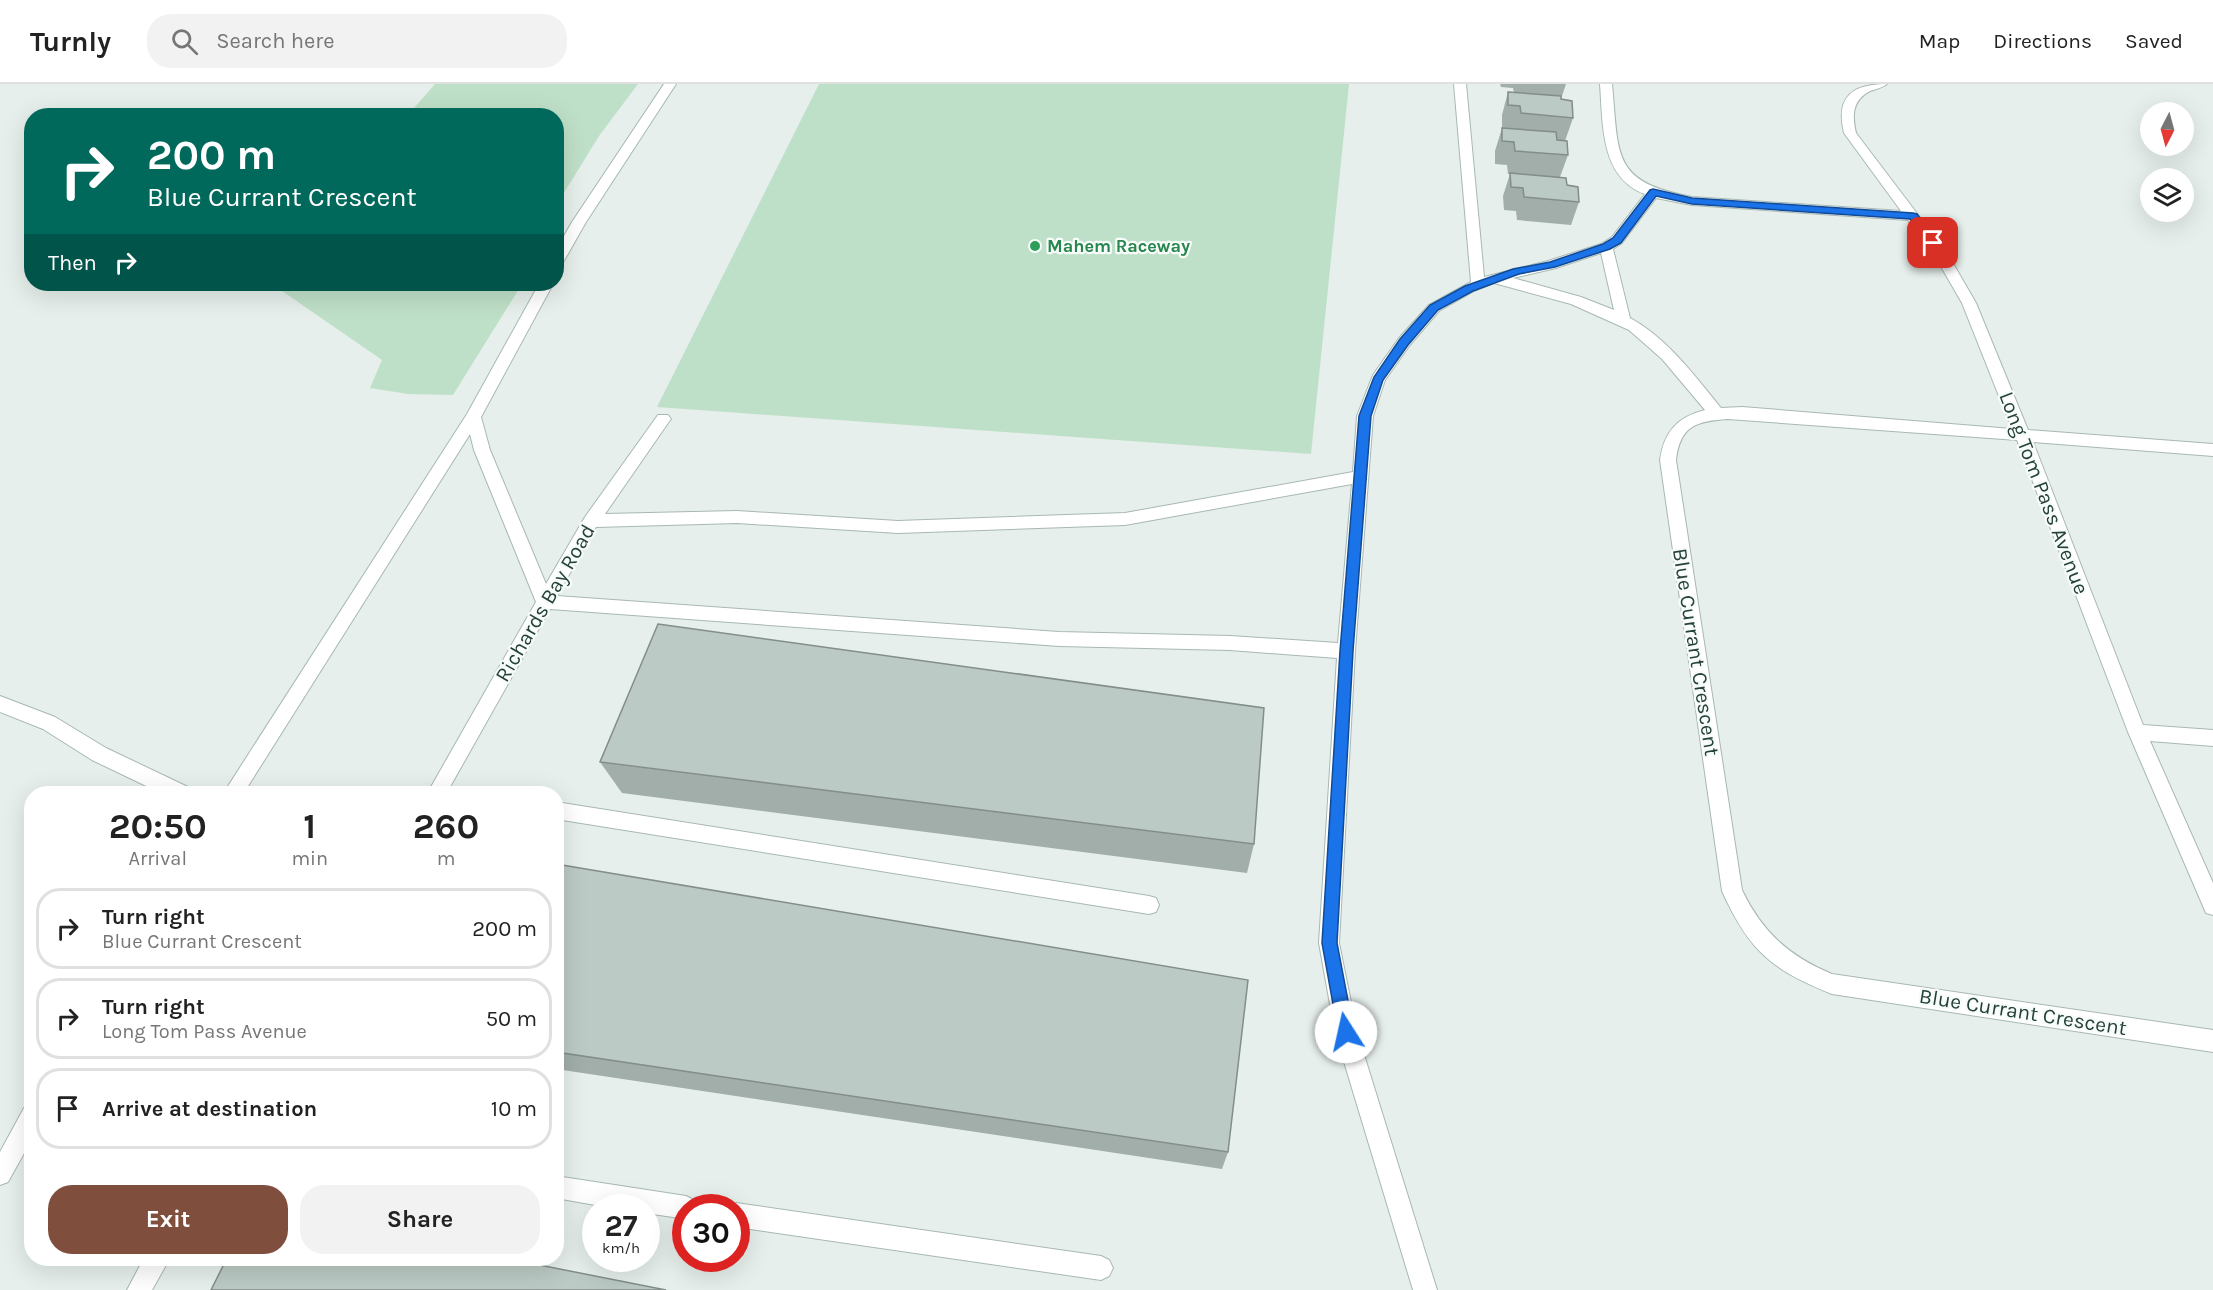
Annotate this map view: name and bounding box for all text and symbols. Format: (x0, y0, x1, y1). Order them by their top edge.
search box (147, 14, 567, 68)
text: Turnly (30, 25, 111, 58)
icon: search (168, 25, 201, 58)
text: Search here (216, 28, 335, 54)
text: Map (1919, 29, 1960, 53)
text: Directions (1993, 29, 2092, 53)
text: Saved (2125, 29, 2183, 53)
north arrow (2140, 102, 2194, 156)
map controls (2140, 102, 2194, 222)
text: 200 m (147, 130, 276, 180)
icon: right (48, 132, 126, 210)
button: layers (2140, 168, 2194, 222)
text: Blue Currant Crescent (147, 181, 417, 213)
pin (1907, 217, 1958, 268)
icon: arrive (1916, 226, 1949, 259)
place label: Mahem Raceway (1047, 235, 1190, 257)
marker: Mahem Raceway (1028, 239, 1042, 253)
icon: right (109, 246, 142, 279)
text: Then (48, 250, 97, 276)
street label: Long Tom Pass Avenue (1994, 388, 2094, 598)
street label: Richards Bay Road (490, 520, 600, 686)
street label: Blue Currant Crescent (1668, 547, 1724, 758)
text: 20:50 (109, 805, 207, 847)
text: 1 (303, 805, 316, 847)
text: 260 (413, 805, 479, 847)
text: Arrival (128, 847, 187, 870)
text: min (291, 847, 328, 870)
text: m (437, 847, 455, 870)
text: Turn right (102, 904, 205, 930)
icon: right (51, 912, 84, 945)
text: 200 m (472, 916, 537, 942)
text: Blue Currant Crescent (102, 930, 302, 953)
street label: Blue Currant Crescent (1918, 984, 2129, 1040)
text: Turn right (102, 994, 205, 1020)
position arrow (1314, 1000, 1378, 1064)
icon: right (51, 1002, 84, 1035)
text: 50 m (486, 1006, 537, 1032)
text: Long Tom Pass Avenue (102, 1020, 307, 1043)
icon: arrive (51, 1092, 84, 1125)
text: Arrive at destination (102, 1096, 317, 1122)
text: 10 m (491, 1096, 537, 1122)
button: Exit (48, 1185, 288, 1254)
button: Share (300, 1185, 540, 1254)
speed limit sign: 30 (672, 1194, 750, 1272)
text: 27 (604, 1208, 638, 1244)
text: km/h (602, 1239, 640, 1257)

